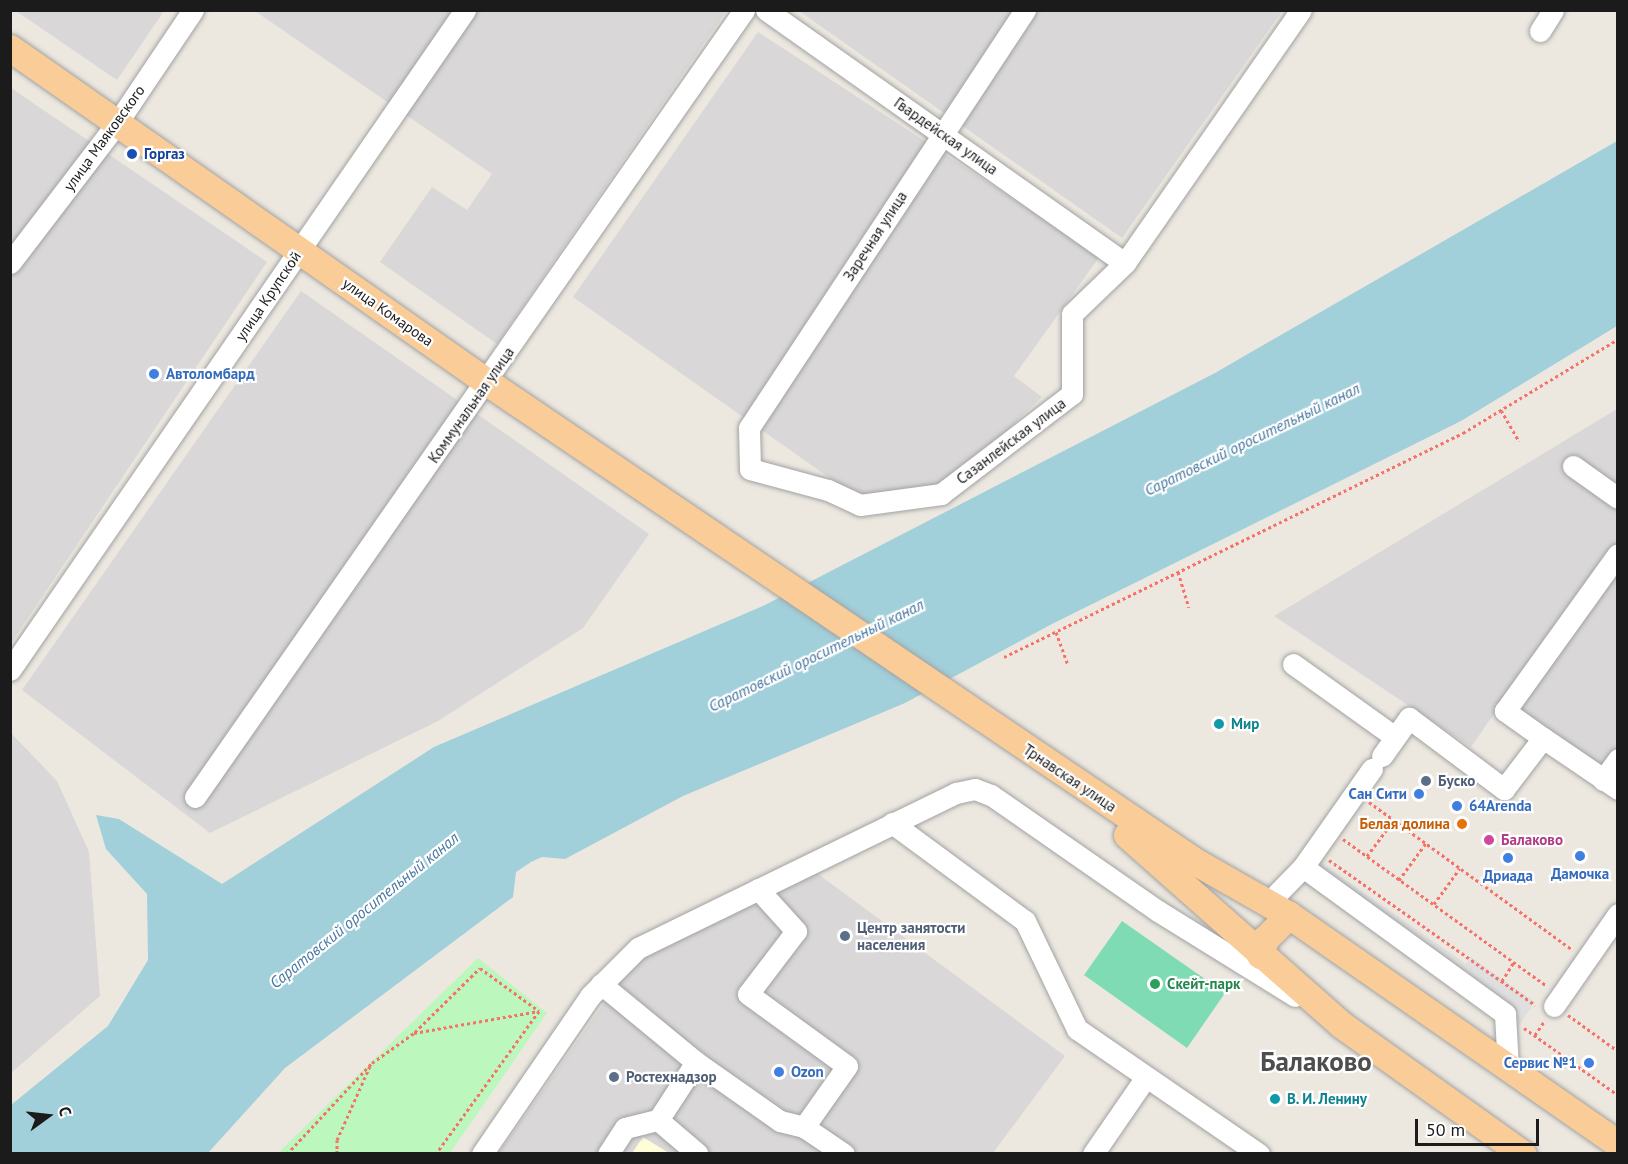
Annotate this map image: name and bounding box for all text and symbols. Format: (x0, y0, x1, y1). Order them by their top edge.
street label: улица Маяковского (60, 82, 148, 194)
street label: Гвардейская улица (891, 93, 1001, 179)
place label: Горгаз (144, 145, 185, 163)
marker: Горгаз (125, 147, 139, 161)
street label: Заречная улица (839, 188, 911, 284)
street label: улица Крупской (231, 248, 305, 344)
street label: улица Комарова (339, 274, 437, 350)
street label: Коммунальная улица (424, 344, 518, 466)
place label: Автоломбард (166, 365, 255, 383)
marker: Автоломбард (147, 367, 161, 381)
water label: Саратовский оросительный канал (1141, 378, 1363, 500)
street label: Сазанлейская улица (953, 394, 1069, 488)
water label: Саратовский оросительный канал (705, 594, 927, 716)
place label: Мир (1231, 715, 1259, 733)
marker: Мир (1212, 717, 1226, 731)
street label: Трнавская улица (1020, 740, 1120, 816)
place label: Буско (1438, 772, 1475, 790)
marker: Буско (1419, 774, 1433, 788)
place label: Сан Сити (1348, 785, 1407, 803)
marker: Сан Сити (1412, 787, 1426, 801)
place label: 64Arenda (1469, 797, 1532, 815)
marker: 64Arenda (1450, 799, 1464, 813)
place label: Белая долина (1360, 815, 1450, 833)
marker: Белая долина (1455, 817, 1469, 831)
water label: Саратовский оросительный канал (266, 828, 462, 992)
place label: Балаково (1501, 831, 1563, 849)
marker: Балаково (1482, 833, 1496, 847)
marker: Дамочка (1573, 849, 1587, 863)
marker: Дриада (1501, 851, 1515, 865)
place label: Дамочка (1551, 865, 1609, 883)
place label: Дриада (1483, 867, 1533, 885)
place label: Центр занятости населения (857, 918, 965, 953)
marker: Центр занятости населения (838, 929, 852, 943)
place label: Скейт-парк (1167, 975, 1240, 993)
marker: Скейт-парк (1148, 977, 1162, 991)
district label: Балаково (1260, 1046, 1372, 1078)
place label: Сервис №1 (1503, 1054, 1577, 1072)
marker: Сервис №1 (1582, 1056, 1596, 1070)
place label: Ozon (791, 1063, 824, 1081)
marker: Ozon (772, 1065, 786, 1079)
place label: Ростехнадзор (626, 1068, 717, 1086)
marker: Ростехнадзор (607, 1070, 621, 1084)
north arrow (18, 1086, 78, 1146)
place label: В. И. Ленину (1287, 1090, 1369, 1108)
marker: В. И. Ленину (1268, 1092, 1282, 1106)
text: С (55, 1104, 76, 1118)
scale bar (1418, 1107, 1542, 1145)
text: 50 m (1426, 1118, 1465, 1141)

